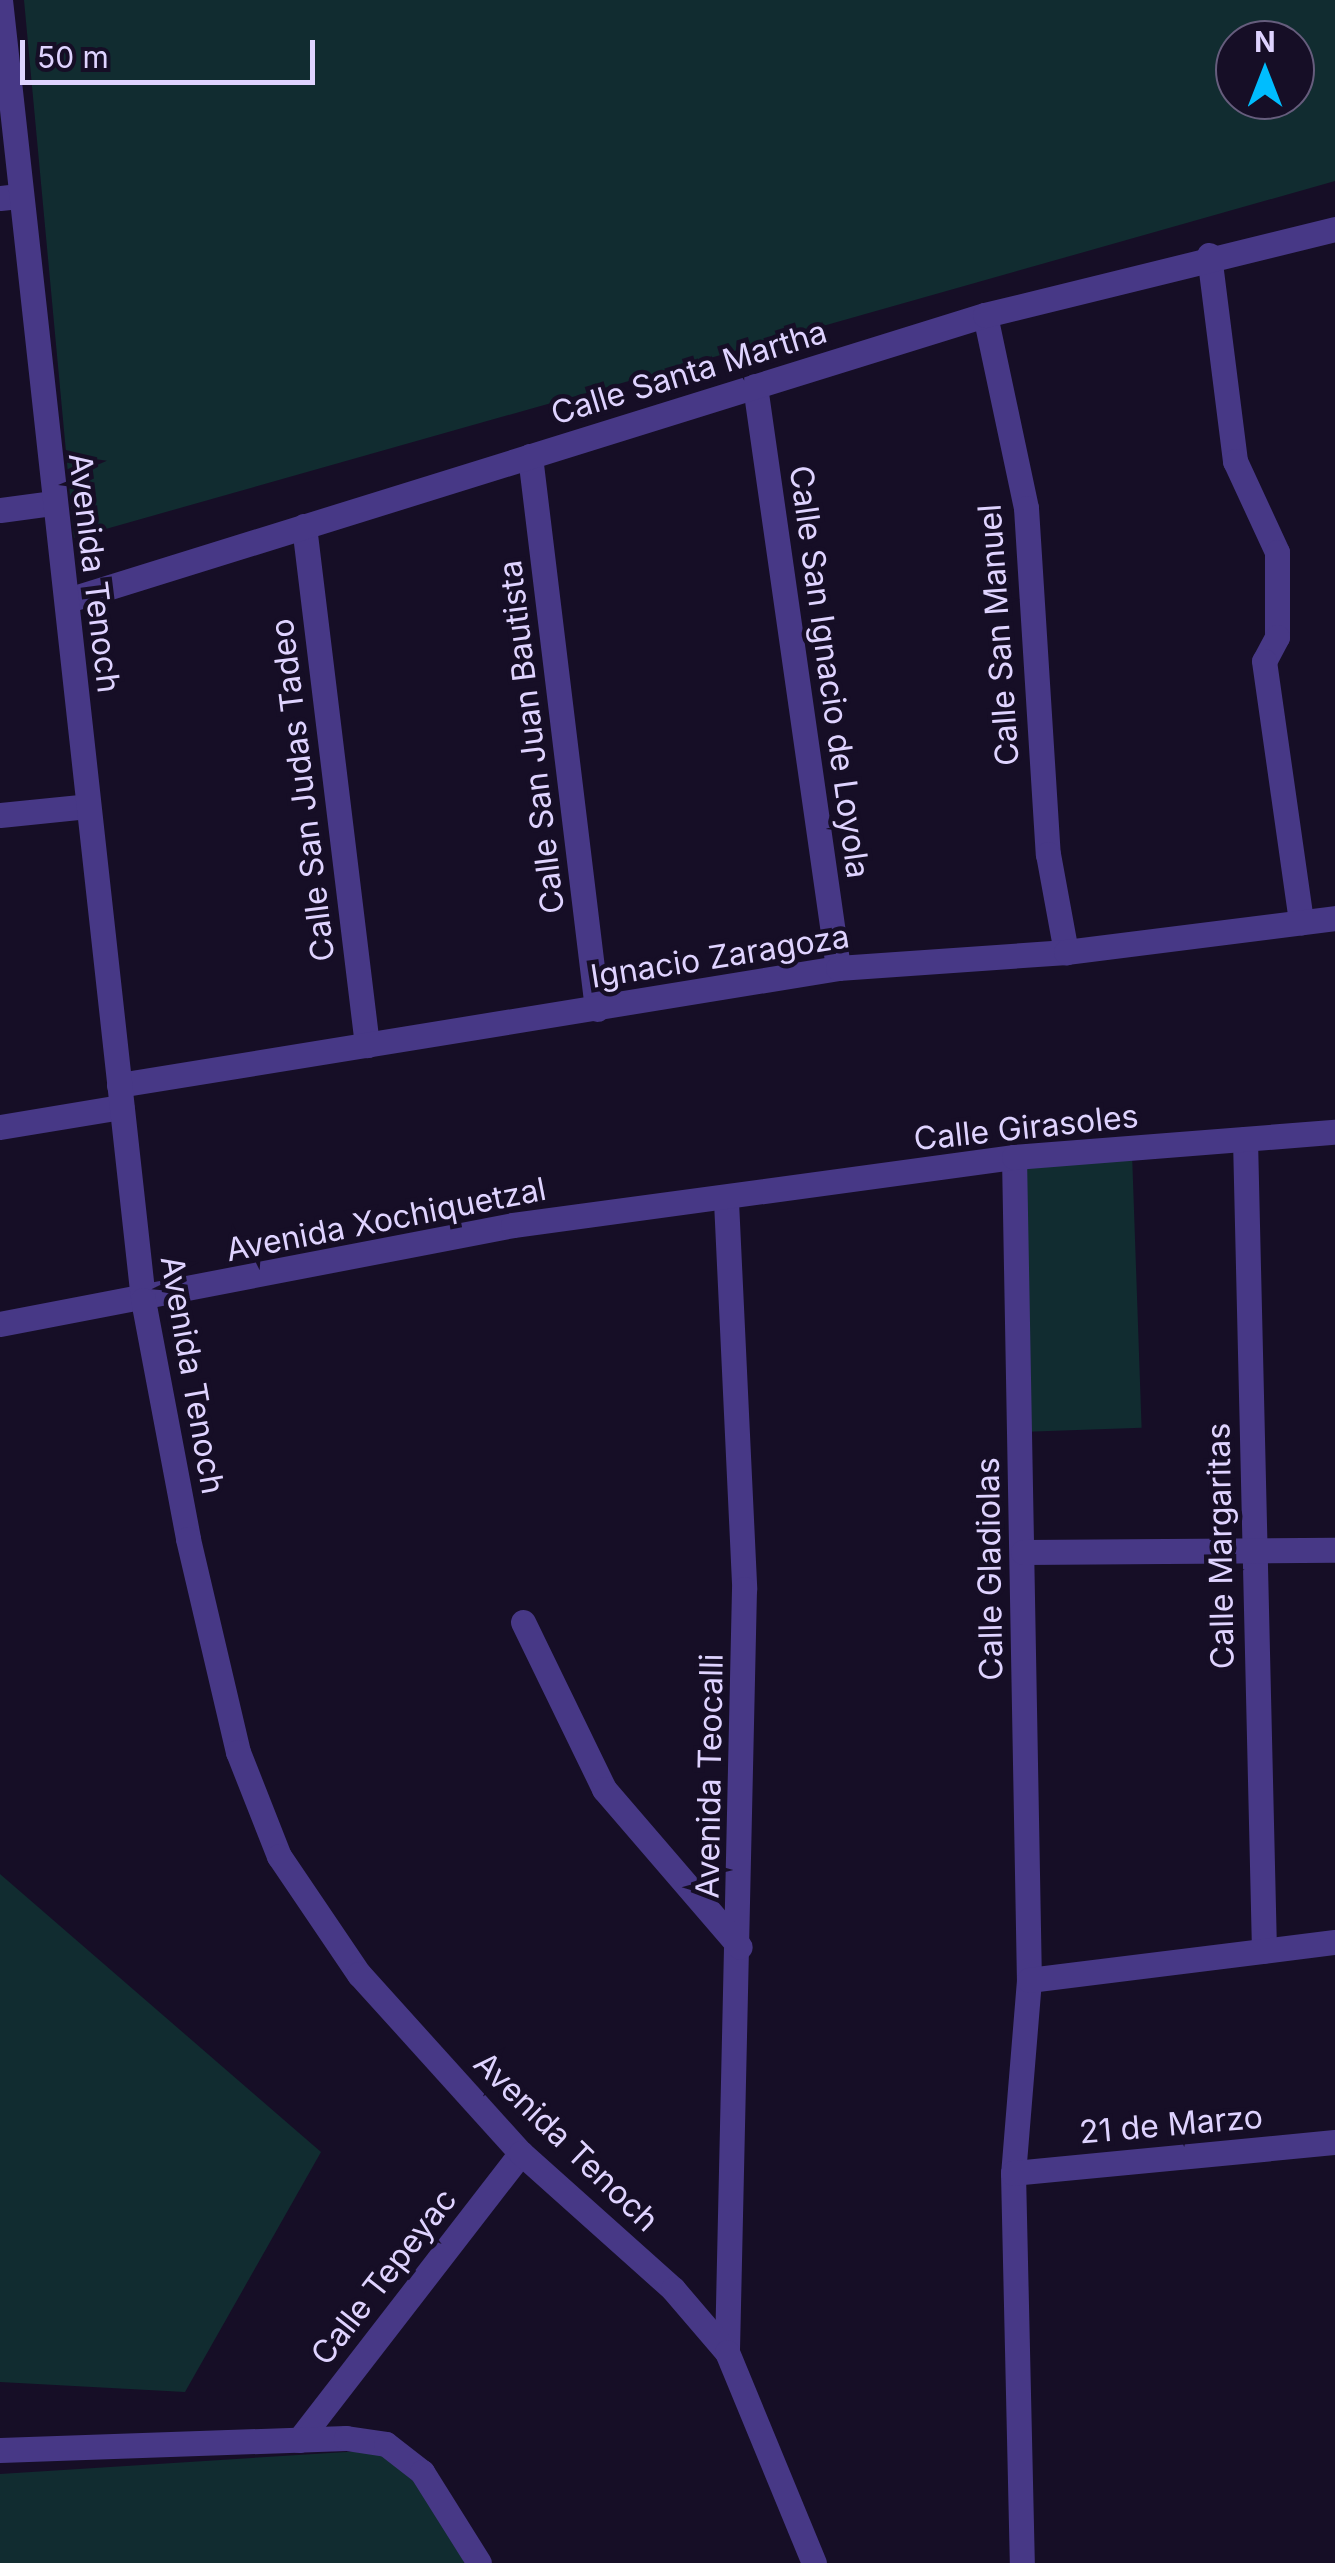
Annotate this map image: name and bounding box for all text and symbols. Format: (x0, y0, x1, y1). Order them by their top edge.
scale bar (25, 20, 320, 82)
north arrow (1215, 20, 1315, 120)
text: N (1254, 25, 1276, 59)
text: 50 m (37, 39, 109, 75)
street label: Calle Santa Martha (547, 313, 831, 433)
street label: Avenida Tenoch (60, 451, 128, 695)
street label: Calle San Ignacio de Loyola (781, 463, 877, 881)
street label: Calle San Manuel (971, 503, 1027, 767)
street label: Calle San Juan Bautista (491, 558, 573, 916)
street label: Calle San Judas Tadeo (263, 616, 343, 964)
street label: Ignacio Zaragoza (588, 918, 852, 996)
street label: Calle Girasoles (912, 1097, 1140, 1159)
street label: Avenida Xochiquetzal (223, 1170, 549, 1270)
street label: Avenida Tenoch (152, 1253, 232, 1497)
street label: Calle Margaritas (1200, 1423, 1242, 1669)
street label: Calle Gladiolas (969, 1457, 1011, 1681)
street label: Avenida Teocalli (689, 1653, 731, 1899)
street label: Avenida Tenoch (466, 2044, 666, 2240)
street label: 21 de Marzo (1078, 2098, 1264, 2152)
street label: Calle Tepeyac (303, 2181, 465, 2373)

